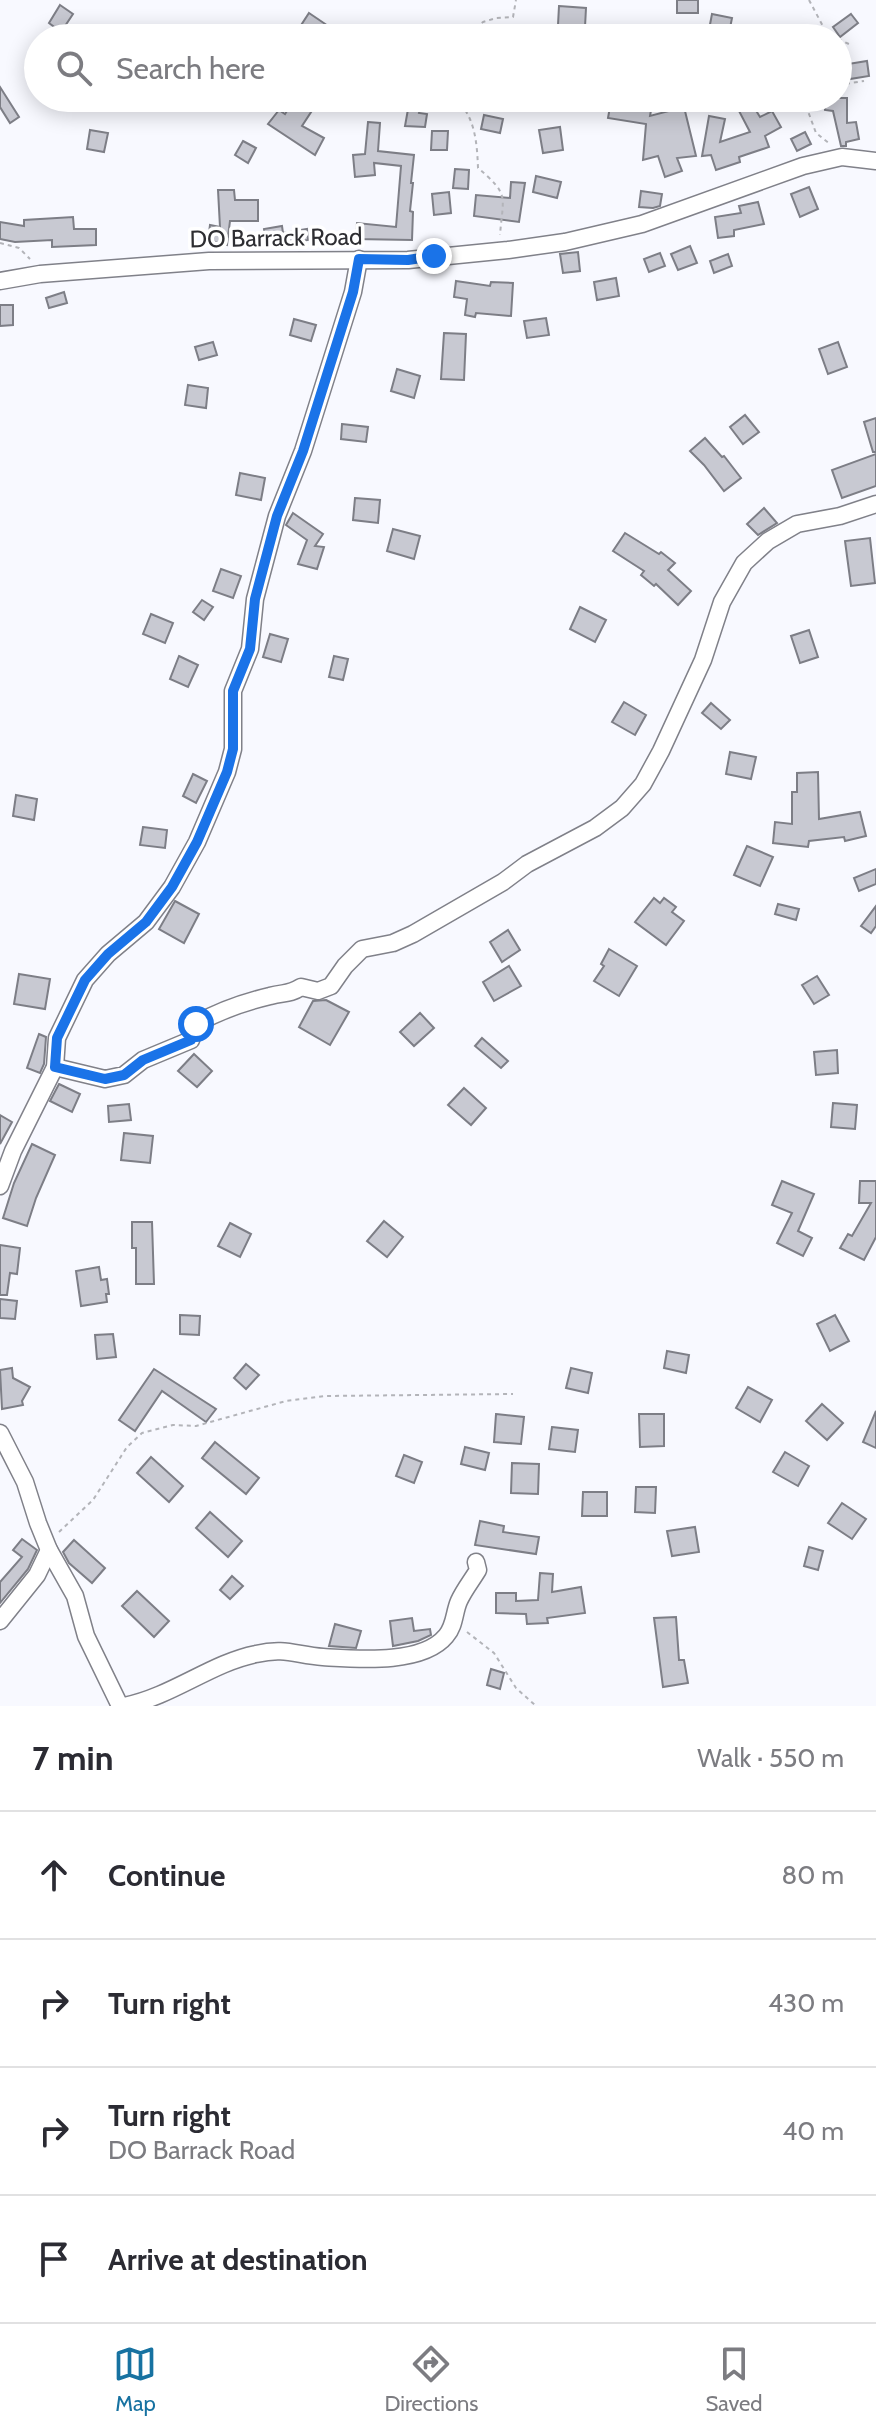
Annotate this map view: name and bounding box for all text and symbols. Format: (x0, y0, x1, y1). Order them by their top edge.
search box (24, 24, 852, 112)
icon: search (52, 46, 96, 90)
text: Search here (116, 50, 265, 87)
street label: DO Barrack Road (189, 221, 363, 254)
route end (416, 238, 452, 274)
route start (178, 1006, 214, 1042)
text: 7 min (32, 1737, 113, 1779)
text: Walk · 550 m (697, 1742, 844, 1774)
icon: ahead (32, 1853, 76, 1897)
text: Continue (108, 1857, 225, 1894)
text: 80 m (781, 1859, 844, 1891)
icon: right (32, 1981, 76, 2025)
text: Turn right (108, 1985, 231, 2022)
text: 430 m (768, 1987, 844, 2019)
text: Turn right (108, 2097, 231, 2134)
icon: right (32, 2109, 76, 2153)
text: 40 m (782, 2115, 844, 2147)
text: DO Barrack Road (108, 2134, 295, 2166)
icon: arrive (32, 2237, 76, 2281)
text: Arrive at destination (108, 2241, 368, 2278)
tab: Map (113, 2342, 157, 2417)
tab: Directions (384, 2342, 478, 2417)
tab: Saved (705, 2342, 763, 2417)

